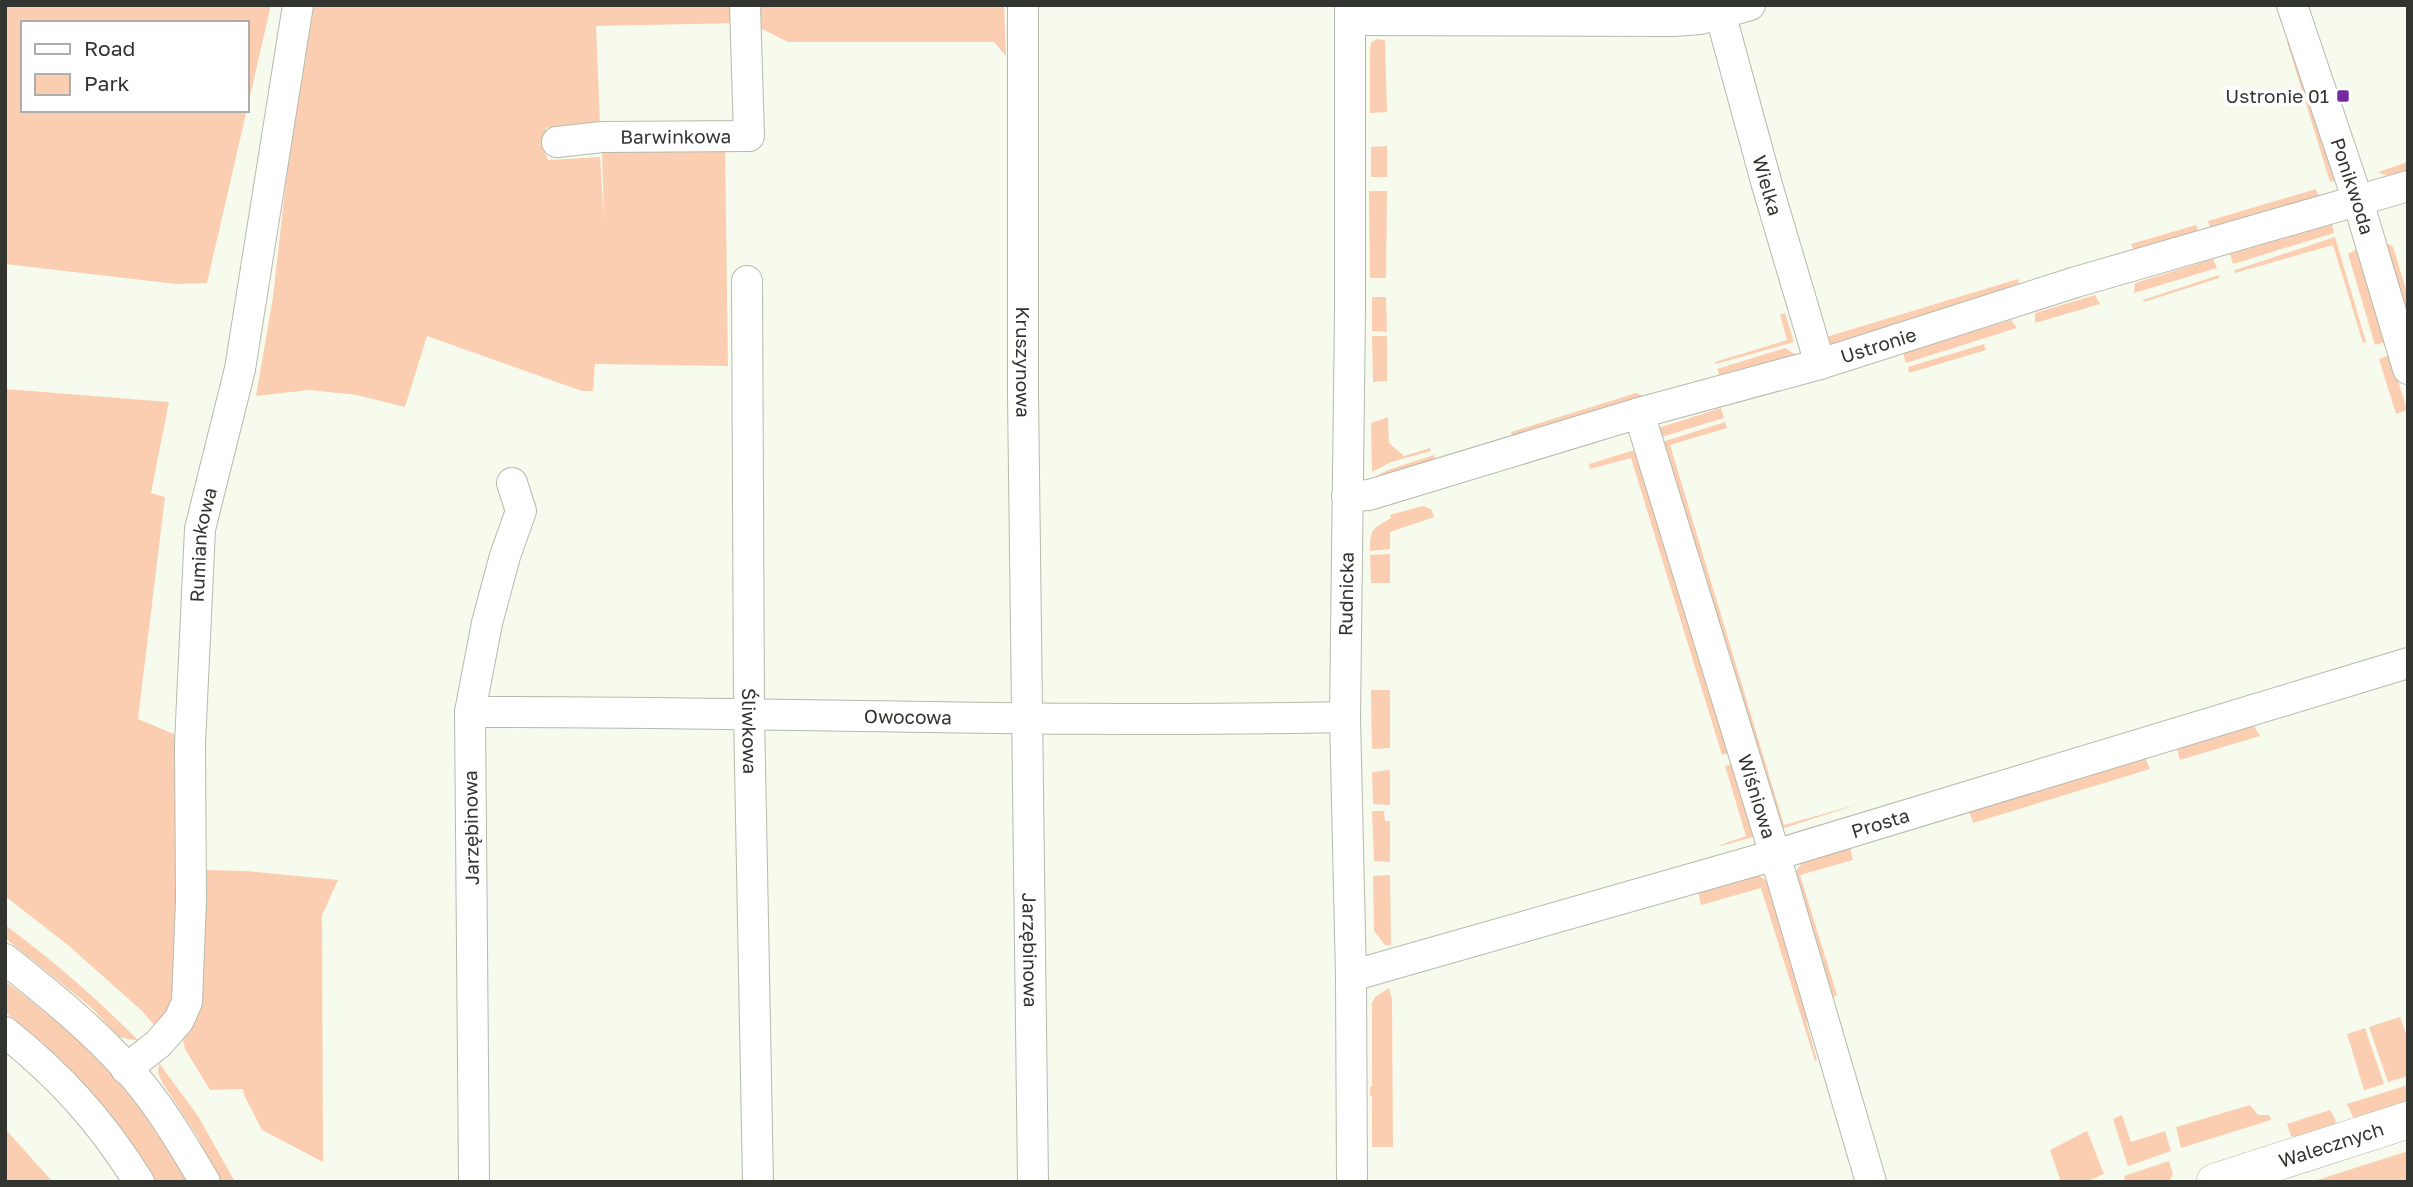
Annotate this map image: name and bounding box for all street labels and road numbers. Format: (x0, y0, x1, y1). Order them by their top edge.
street label: Barwinkowa (620, 124, 731, 148)
street label: Ponikwoda (2327, 135, 2379, 237)
street label: Wielka (1748, 152, 1787, 218)
street label: Kruszynowa (1012, 306, 1035, 418)
street label: Ustronie (1838, 322, 1919, 368)
street label: Rumiankowa (185, 485, 221, 603)
street label: Rudnicka (1333, 552, 1358, 636)
street label: Śliwkowa (738, 688, 762, 774)
street label: Owocowa (864, 704, 952, 728)
street label: Wiśniowa (1734, 751, 1781, 841)
street label: Jarzębinowa (458, 770, 483, 886)
street label: Prosta (1848, 803, 1912, 842)
street label: Jarzębinowa (1018, 892, 1043, 1008)
street label: Walecznych (2276, 1117, 2386, 1172)

